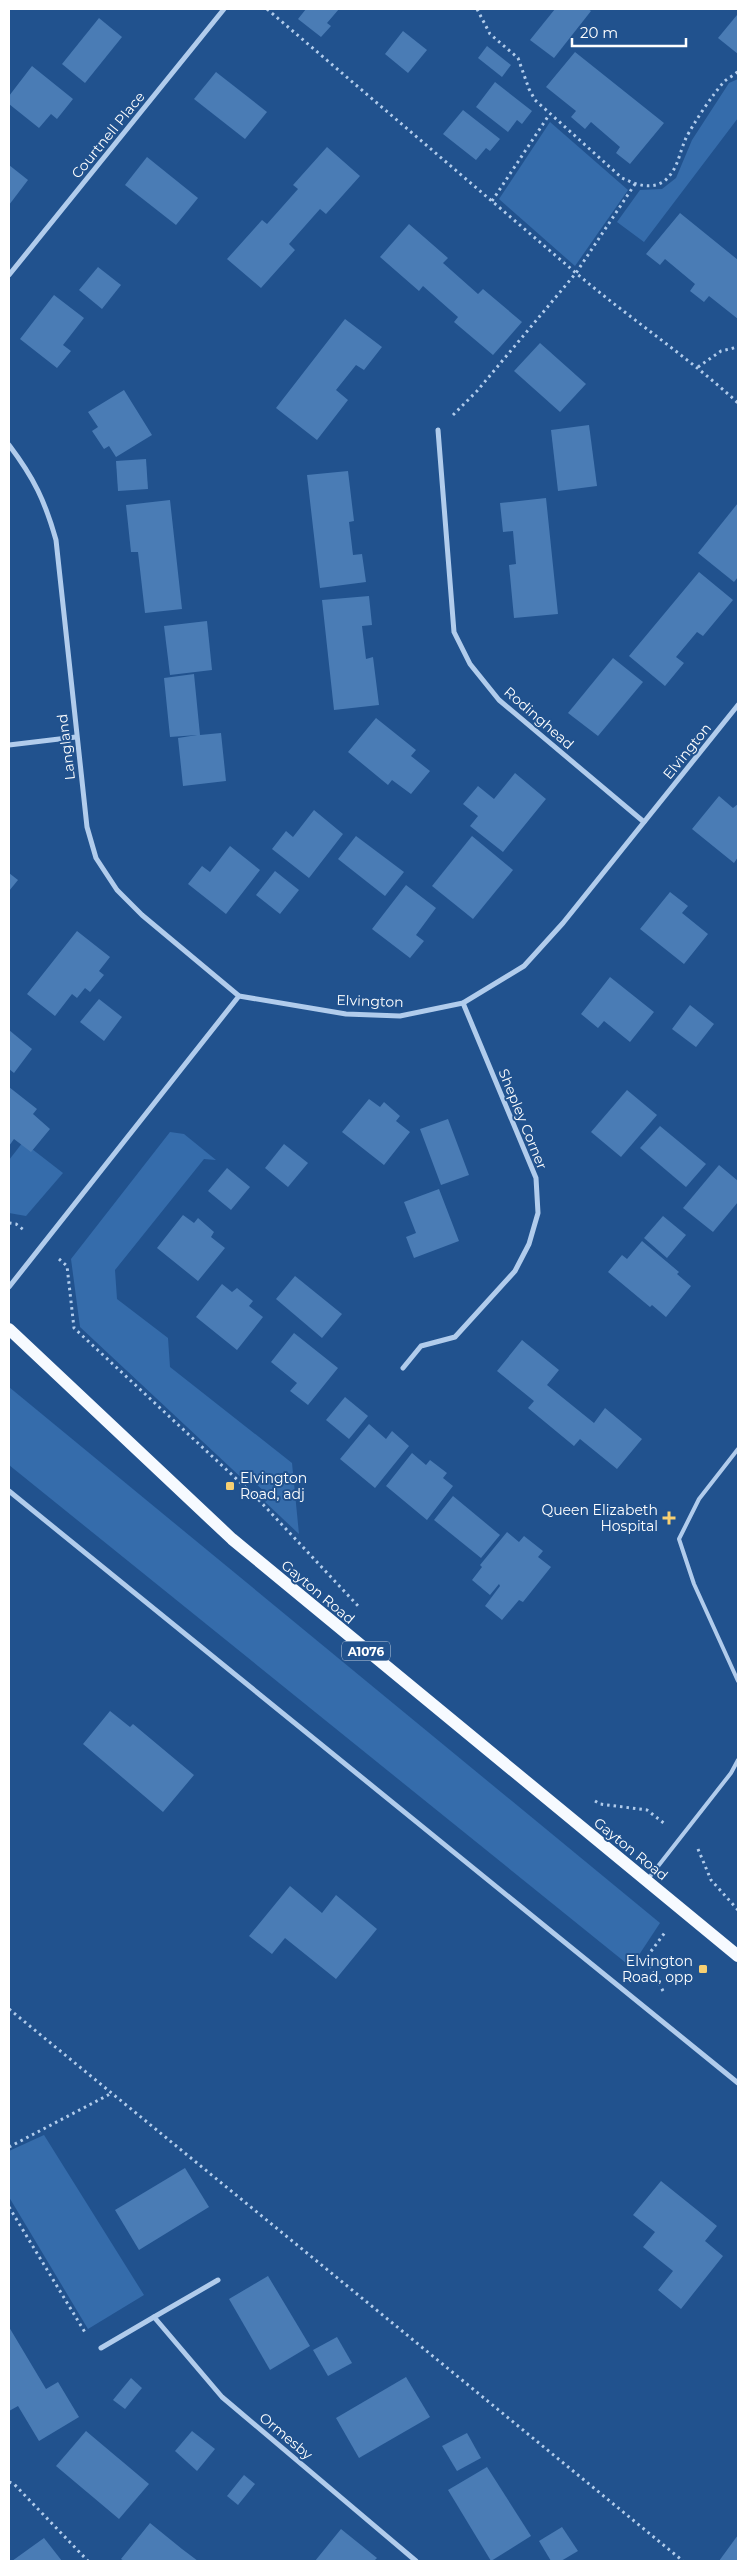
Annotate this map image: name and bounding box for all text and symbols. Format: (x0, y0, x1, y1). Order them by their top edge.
scale bar (572, 15, 686, 47)
text: 20 m (580, 23, 618, 42)
street label: Courtnell Place (67, 88, 149, 182)
street label: Rodinghead (500, 683, 578, 753)
street label: Langland (53, 713, 79, 781)
street label: Elvington (659, 719, 715, 783)
street label: Elvington (336, 991, 404, 1011)
street label: Shepley Corner (495, 1066, 551, 1172)
place label: Elvington Road, adj (240, 1469, 307, 1503)
marker: Elvington Road, adj (224, 1480, 236, 1492)
place label: Queen Elizabeth Hospital (541, 1501, 658, 1535)
marker: Queen Elizabeth Hospital (662, 1511, 676, 1525)
street label: Gayton Road (278, 1556, 358, 1628)
road number: A1076 (342, 1642, 390, 1660)
street label: Gayton Road (590, 1814, 672, 1884)
place label: Elvington Road, opp (622, 1952, 693, 1986)
marker: Elvington Road, opp (697, 1963, 709, 1975)
street label: Ormesby (256, 2408, 317, 2464)

